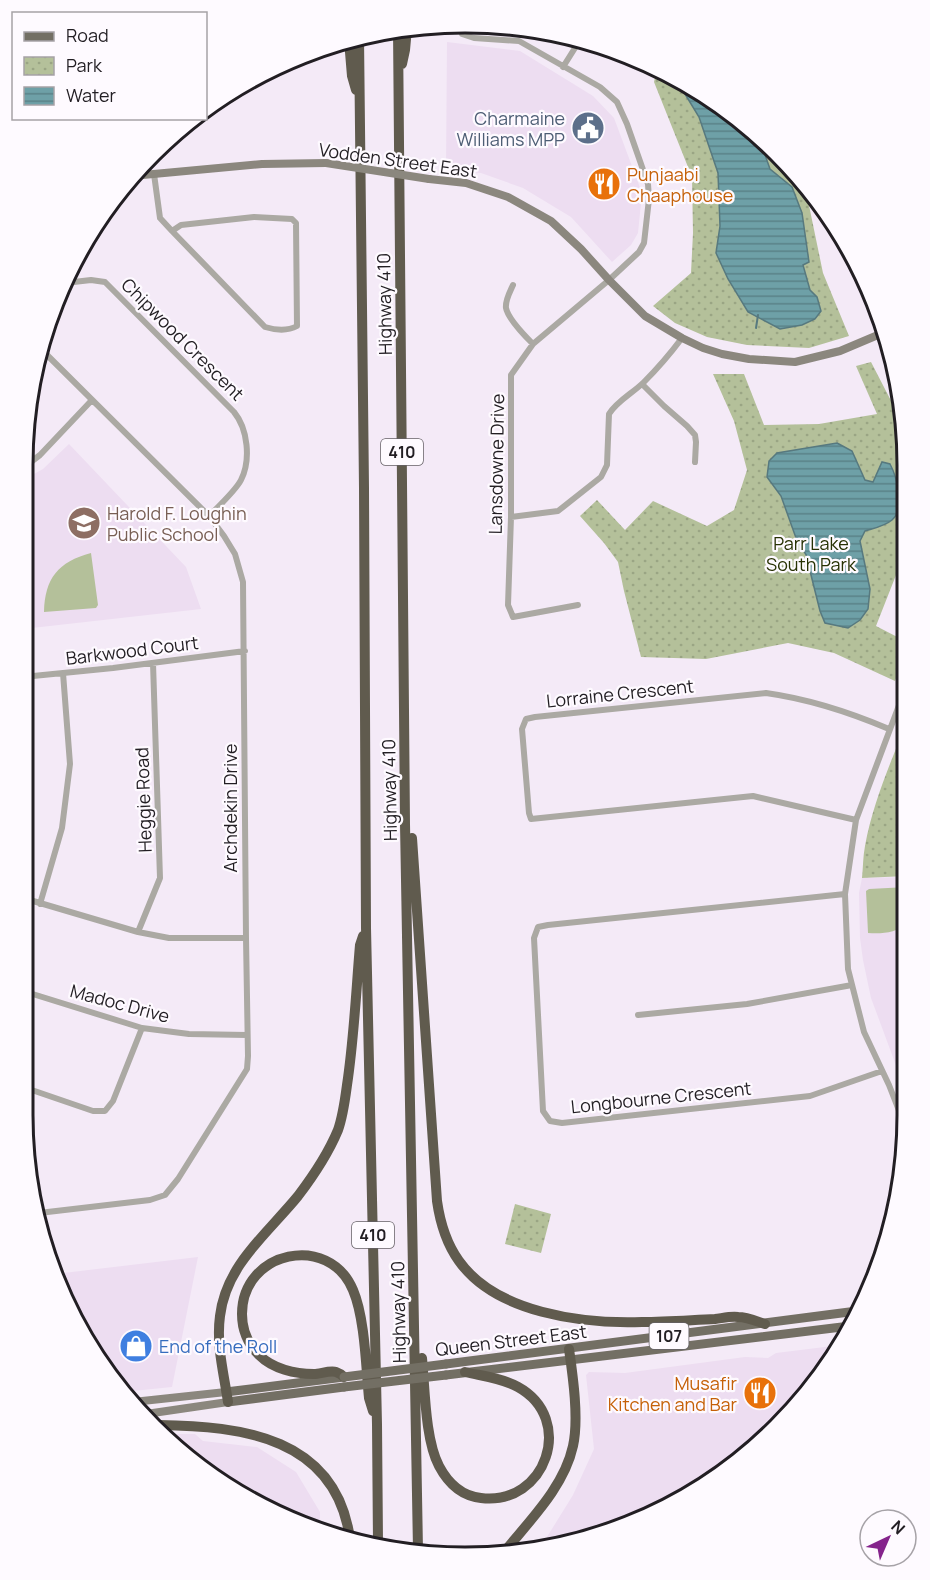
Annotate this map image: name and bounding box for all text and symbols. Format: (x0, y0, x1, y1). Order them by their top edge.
legend (12, 12, 207, 120)
text: Road (66, 23, 109, 47)
text: Park (66, 53, 103, 77)
text: Water (66, 83, 116, 107)
place label: Charmaine Williams MPP (457, 106, 565, 151)
public building icon: Charmaine Williams MPP (570, 110, 606, 146)
street label: Vodden Street East (317, 137, 479, 183)
place label: Punjaabi Chaaphouse (627, 162, 733, 207)
restaurant icon: Punjaabi Chaaphouse (586, 166, 622, 202)
street label: Highway 410 (371, 253, 397, 355)
street label: Chipwood Crescent (116, 272, 250, 406)
street label: Lansdowne Drive (483, 393, 509, 535)
road number: 410 (381, 439, 423, 465)
place label: Harold F. Loughin Public School (107, 501, 247, 546)
school or university icon: Harold F. Loughin Public School (66, 505, 102, 541)
park label: Parr Lake South Park (766, 531, 857, 576)
street label: Barkwood Court (64, 630, 200, 670)
street label: Lorraine Crescent (545, 673, 695, 713)
street label: Highway 410 (376, 739, 402, 841)
street label: Archdekin Drive (218, 743, 242, 873)
street label: Heggie Road (129, 747, 157, 853)
street label: Madoc Drive (68, 978, 172, 1028)
street label: Longbourne Crescent (570, 1076, 752, 1118)
road number: 410 (352, 1222, 394, 1248)
street label: Highway 410 (385, 1261, 411, 1363)
street label: Queen Street East (434, 1319, 588, 1361)
road number: 107 (650, 1323, 688, 1349)
shop icon: End of the Roll (118, 1328, 154, 1364)
place label: End of the Roll (159, 1334, 277, 1358)
place label: Musafir Kitchen and Bar (608, 1371, 738, 1416)
restaurant icon: Musafir Kitchen and Bar (742, 1375, 778, 1411)
north arrow (858, 1508, 918, 1568)
text: N (887, 1515, 910, 1539)

